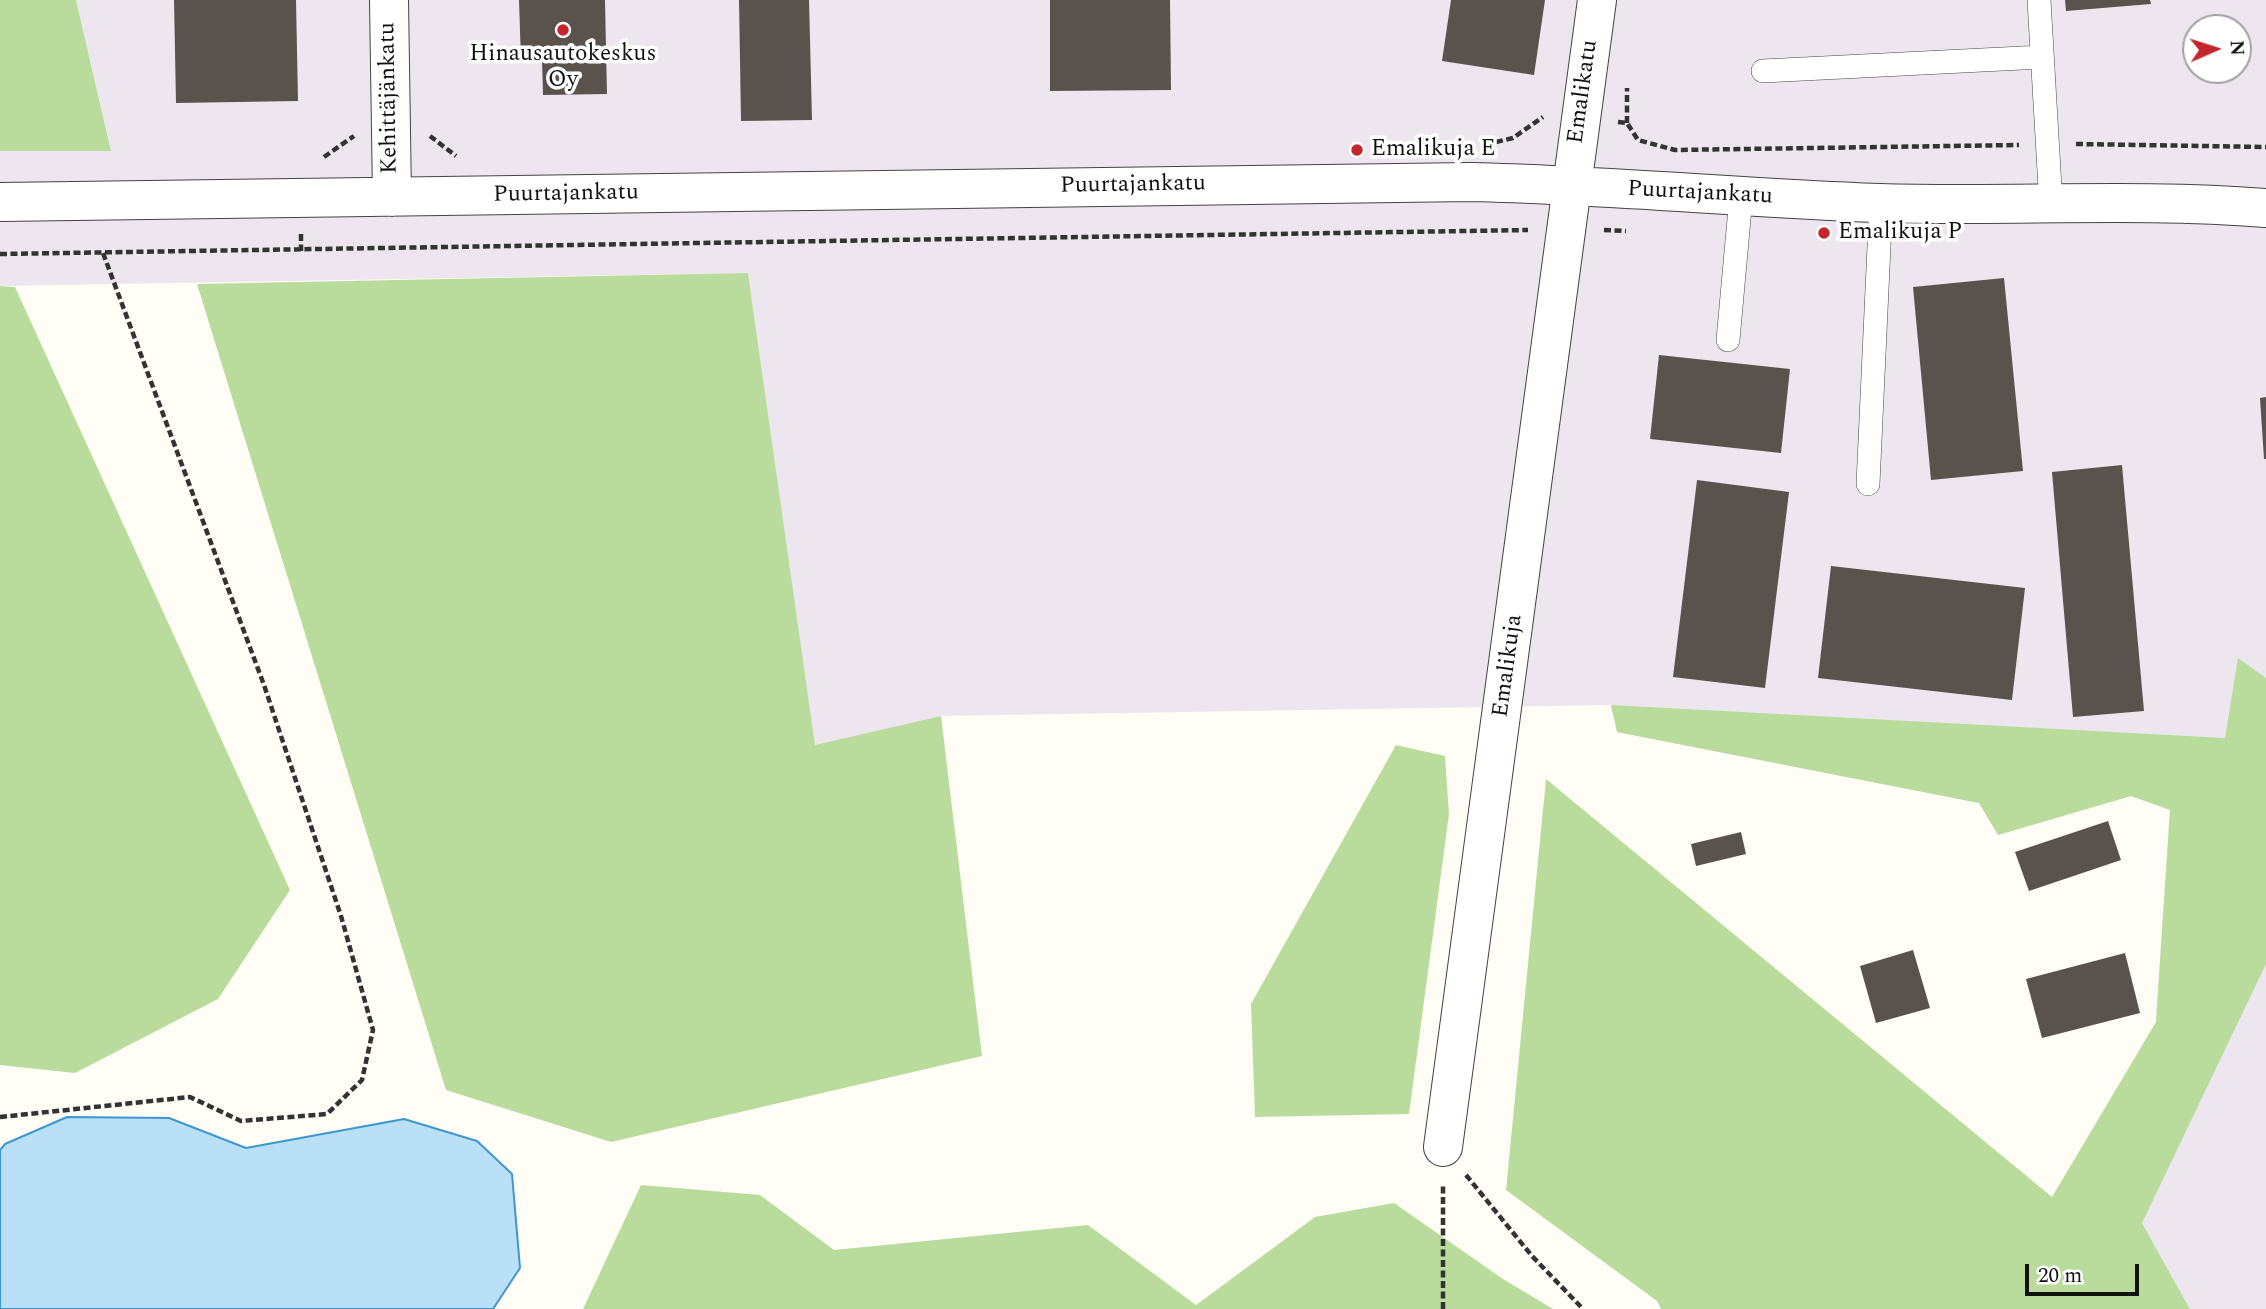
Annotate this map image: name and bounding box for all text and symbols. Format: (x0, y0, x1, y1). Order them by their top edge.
north arrow (2182, 14, 2252, 84)
street label: Kehittäjänkatu (375, 22, 405, 174)
marker: Hinausautokeskus Oy (555, 22, 571, 38)
street label: Emalikatu (1563, 38, 1605, 146)
text: N (2222, 39, 2251, 56)
place label: Hinausautokeskus Oy (470, 41, 656, 95)
place label: Emalikuja E (1371, 136, 1495, 164)
marker: Emalikuja E (1349, 142, 1365, 158)
street label: Puurtajankatu (1060, 171, 1206, 201)
street label: Puurtajankatu (1627, 176, 1773, 212)
street label: Puurtajankatu (493, 180, 639, 210)
place label: Emalikuja P (1838, 219, 1962, 247)
marker: Emalikuja P (1816, 225, 1832, 241)
street label: Emalikuja (1488, 613, 1530, 719)
scale bar (2028, 1250, 2142, 1294)
text: 20 m (2038, 1260, 2082, 1292)

